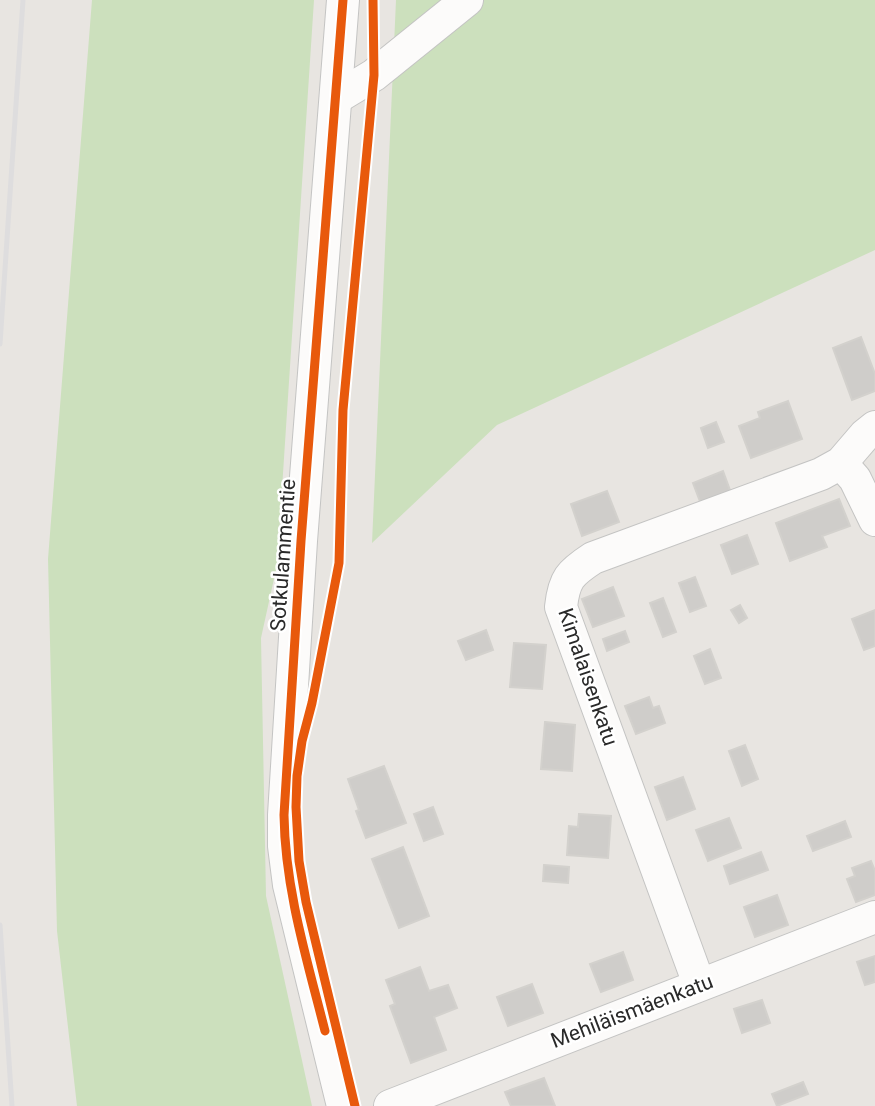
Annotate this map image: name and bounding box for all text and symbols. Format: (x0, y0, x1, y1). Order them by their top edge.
street label: Sotkulammentie (266, 478, 300, 632)
street label: Kimalaisenkatu (553, 605, 623, 749)
street label: Mehiläismäenkatu (548, 969, 716, 1053)

